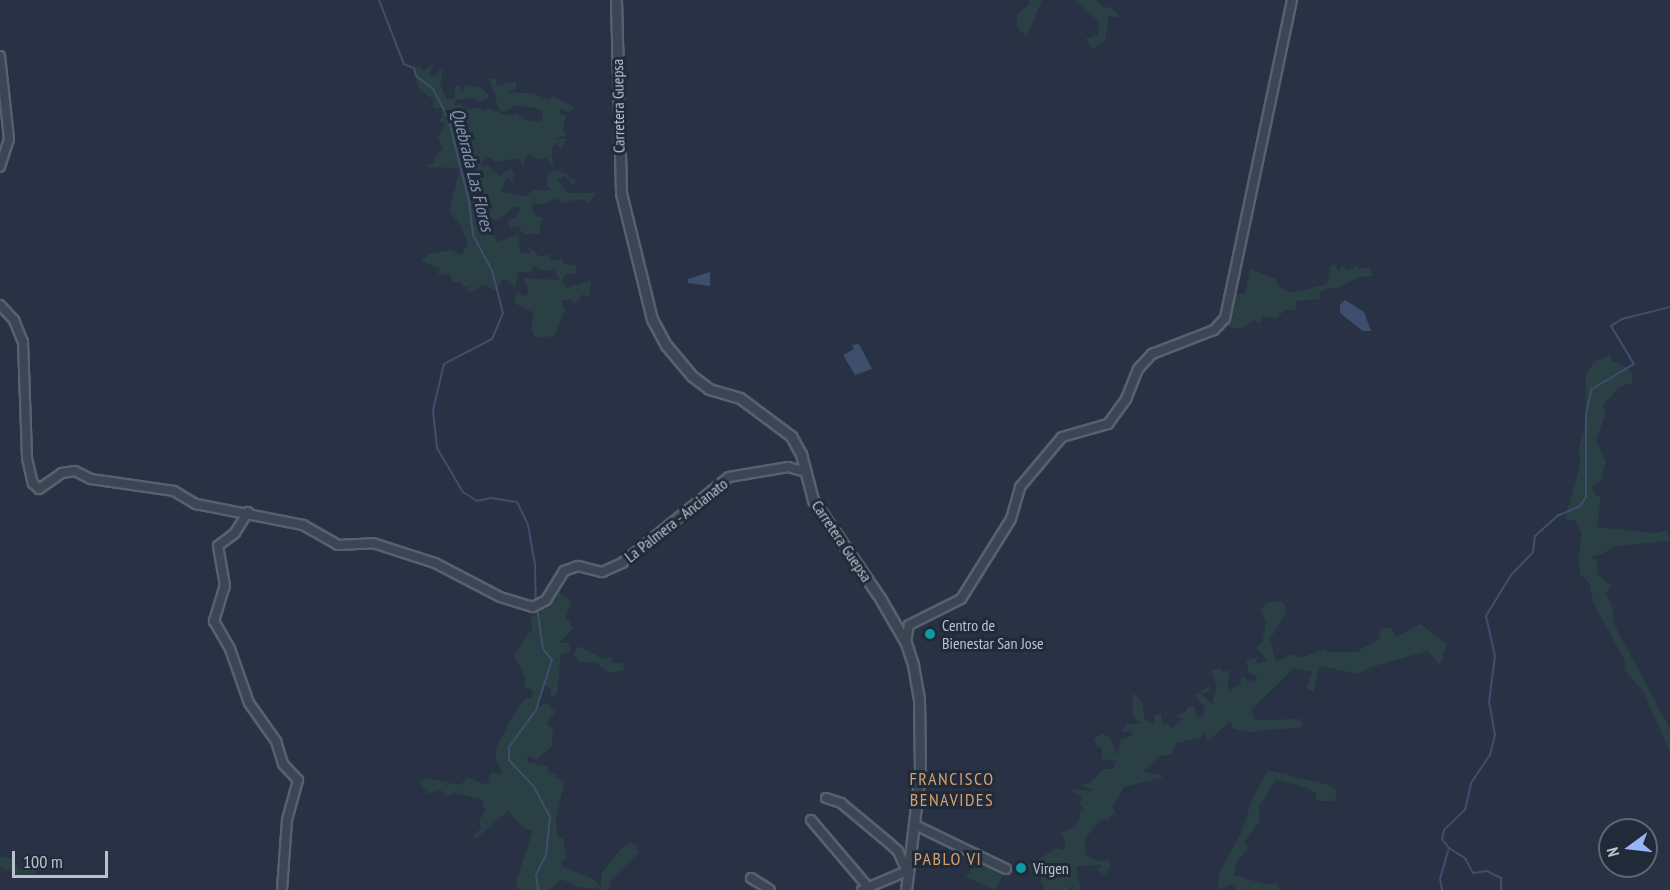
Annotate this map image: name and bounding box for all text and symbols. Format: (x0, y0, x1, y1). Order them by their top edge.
street label: Carretera Guepsa (608, 59, 628, 153)
water label: Quebrada Las Flores (446, 106, 498, 234)
street label: La Palmera - Ancianato (620, 473, 732, 567)
street label: Carretera Guepsa (808, 497, 876, 585)
place label: Centro de Bienestar San Jose (942, 615, 1044, 653)
marker: Centro de Bienestar San Jose (923, 627, 937, 641)
district label: FRANCISCO BENAVIDES (909, 769, 995, 812)
north arrow (1598, 818, 1658, 878)
scale bar (15, 839, 111, 877)
text: N (1602, 845, 1623, 859)
district label: PABLO VI (914, 848, 982, 870)
text: 100 m (23, 850, 63, 873)
place label: Virgen (1033, 858, 1069, 878)
marker: Virgen (1014, 861, 1028, 875)

